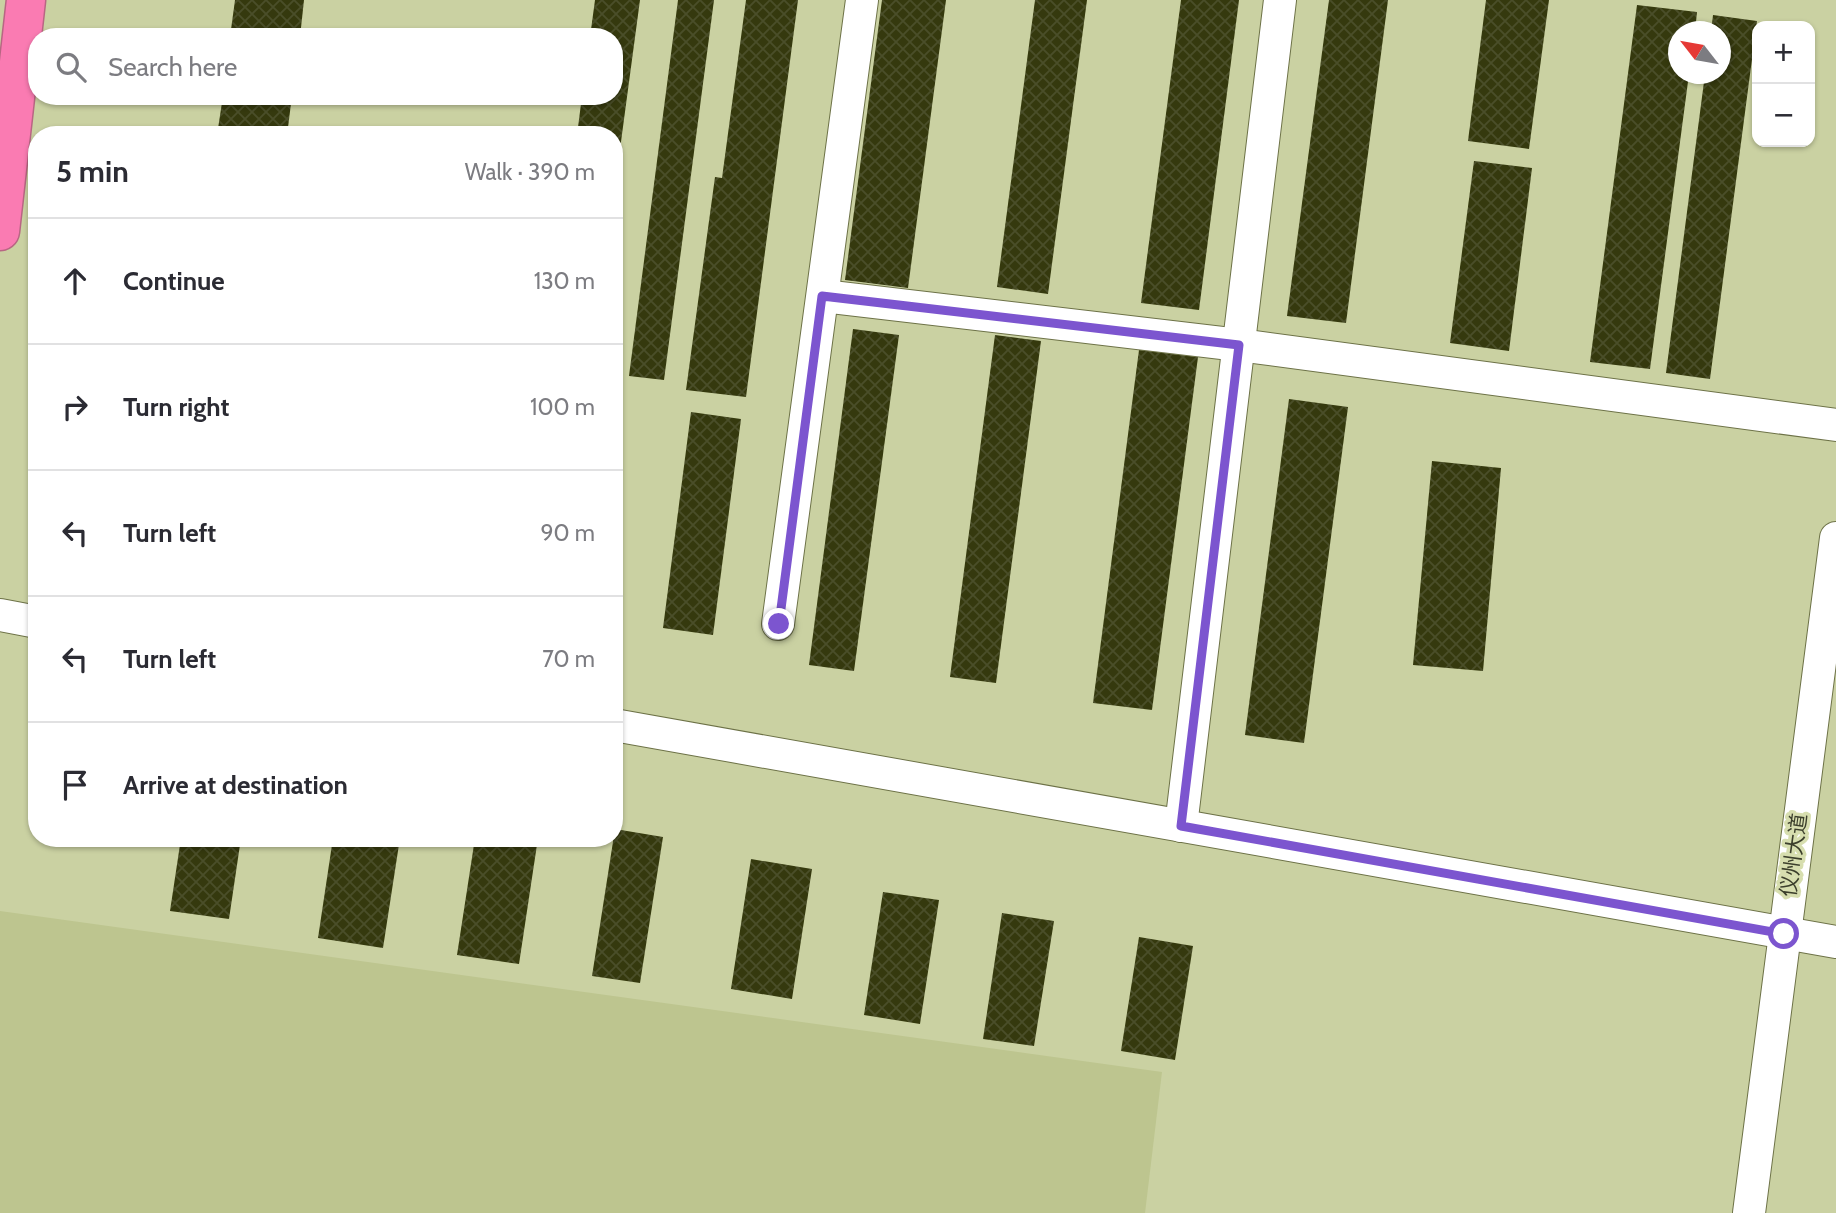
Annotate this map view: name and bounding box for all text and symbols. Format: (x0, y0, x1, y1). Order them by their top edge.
north arrow (1668, 21, 1731, 84)
map controls (1752, 21, 1815, 147)
button: + (1752, 21, 1815, 84)
search box (28, 28, 623, 105)
icon: search (52, 48, 90, 86)
text: Search here (108, 51, 237, 83)
button: − (1752, 84, 1815, 147)
text: 5 min (56, 153, 129, 190)
text: Walk · 390 m (465, 158, 595, 186)
icon: ahead (56, 262, 94, 300)
text: Continue (123, 265, 225, 297)
text: 130 m (534, 267, 595, 295)
icon: right (56, 388, 94, 426)
text: Turn right (123, 391, 229, 423)
text: 100 m (530, 393, 595, 421)
icon: left (56, 514, 94, 552)
text: Turn left (123, 517, 216, 549)
text: 90 m (541, 519, 595, 547)
route end (763, 608, 794, 639)
icon: left (56, 640, 94, 678)
text: Turn left (123, 643, 216, 675)
text: 70 m (542, 645, 595, 673)
icon: arrive (56, 766, 94, 804)
text: Arrive at destination (123, 769, 348, 801)
street label: 仪州大道 (1775, 812, 1812, 898)
route start (1768, 918, 1799, 949)

